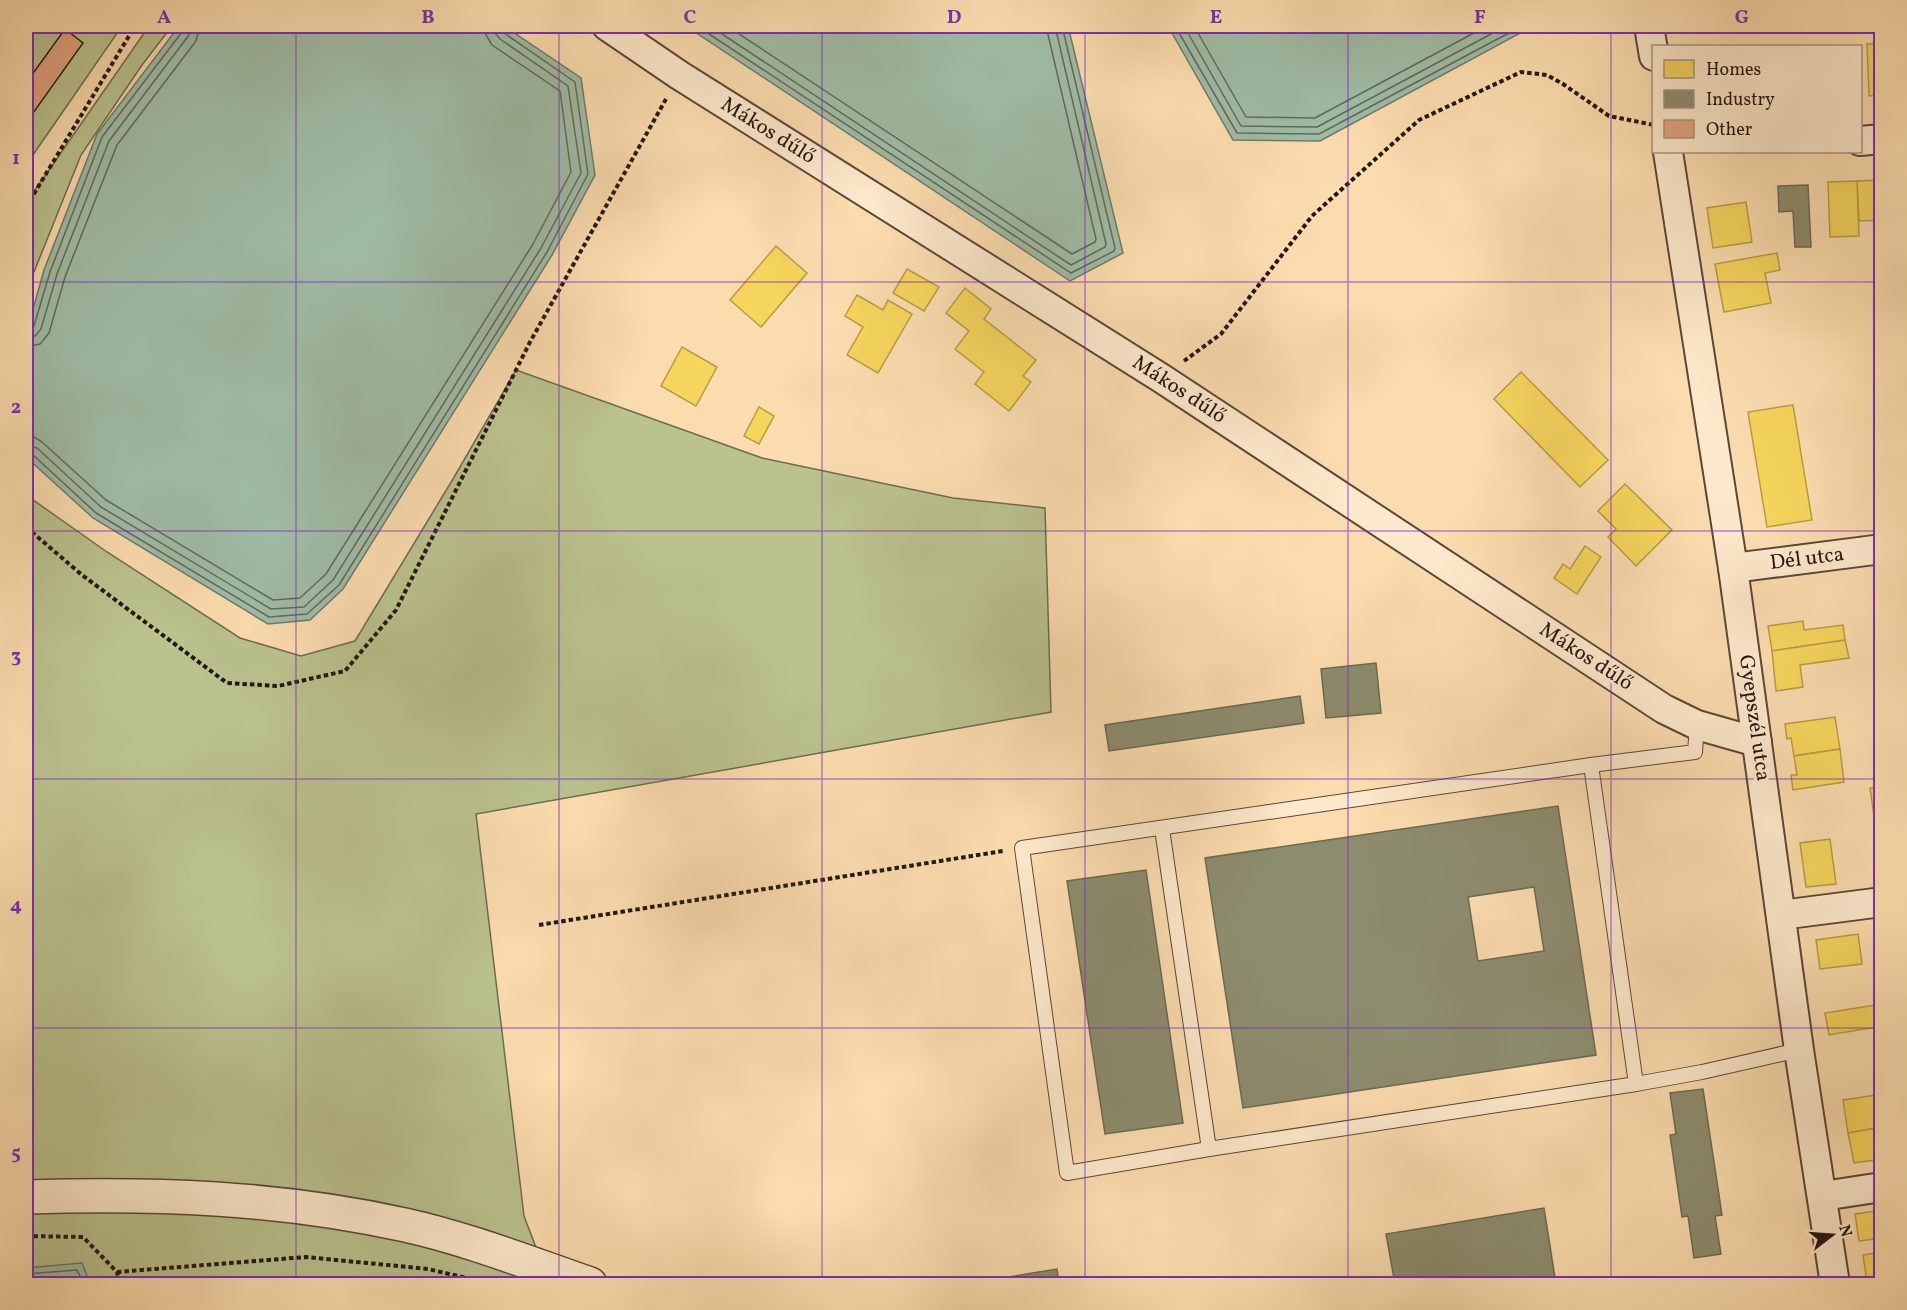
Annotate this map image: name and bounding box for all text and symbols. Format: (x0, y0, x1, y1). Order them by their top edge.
text: A (157, 4, 171, 32)
text: B (421, 4, 435, 32)
text: C (684, 4, 697, 32)
text: D (947, 4, 961, 32)
text: E (1210, 4, 1222, 32)
text: F (1474, 4, 1486, 32)
text: G (1735, 4, 1749, 32)
legend (1652, 45, 1862, 153)
text: Homes (1706, 58, 1761, 83)
text: Industry (1706, 88, 1775, 113)
street label: Mákos dűlő (715, 90, 821, 172)
text: Other (1706, 118, 1753, 143)
text: 1 (12, 145, 20, 173)
street label: Mákos dűlő (1126, 349, 1232, 431)
text: 2 (11, 394, 21, 422)
street label: Dél utca (1768, 540, 1846, 578)
street label: Mákos dűlő (1533, 616, 1639, 698)
text: 3 (11, 643, 21, 671)
street label: Gyepszél utca (1731, 653, 1777, 783)
text: 4 (10, 892, 22, 920)
text: 5 (11, 1140, 21, 1168)
north arrow (1802, 1205, 1862, 1265)
text: N (1832, 1222, 1857, 1240)

